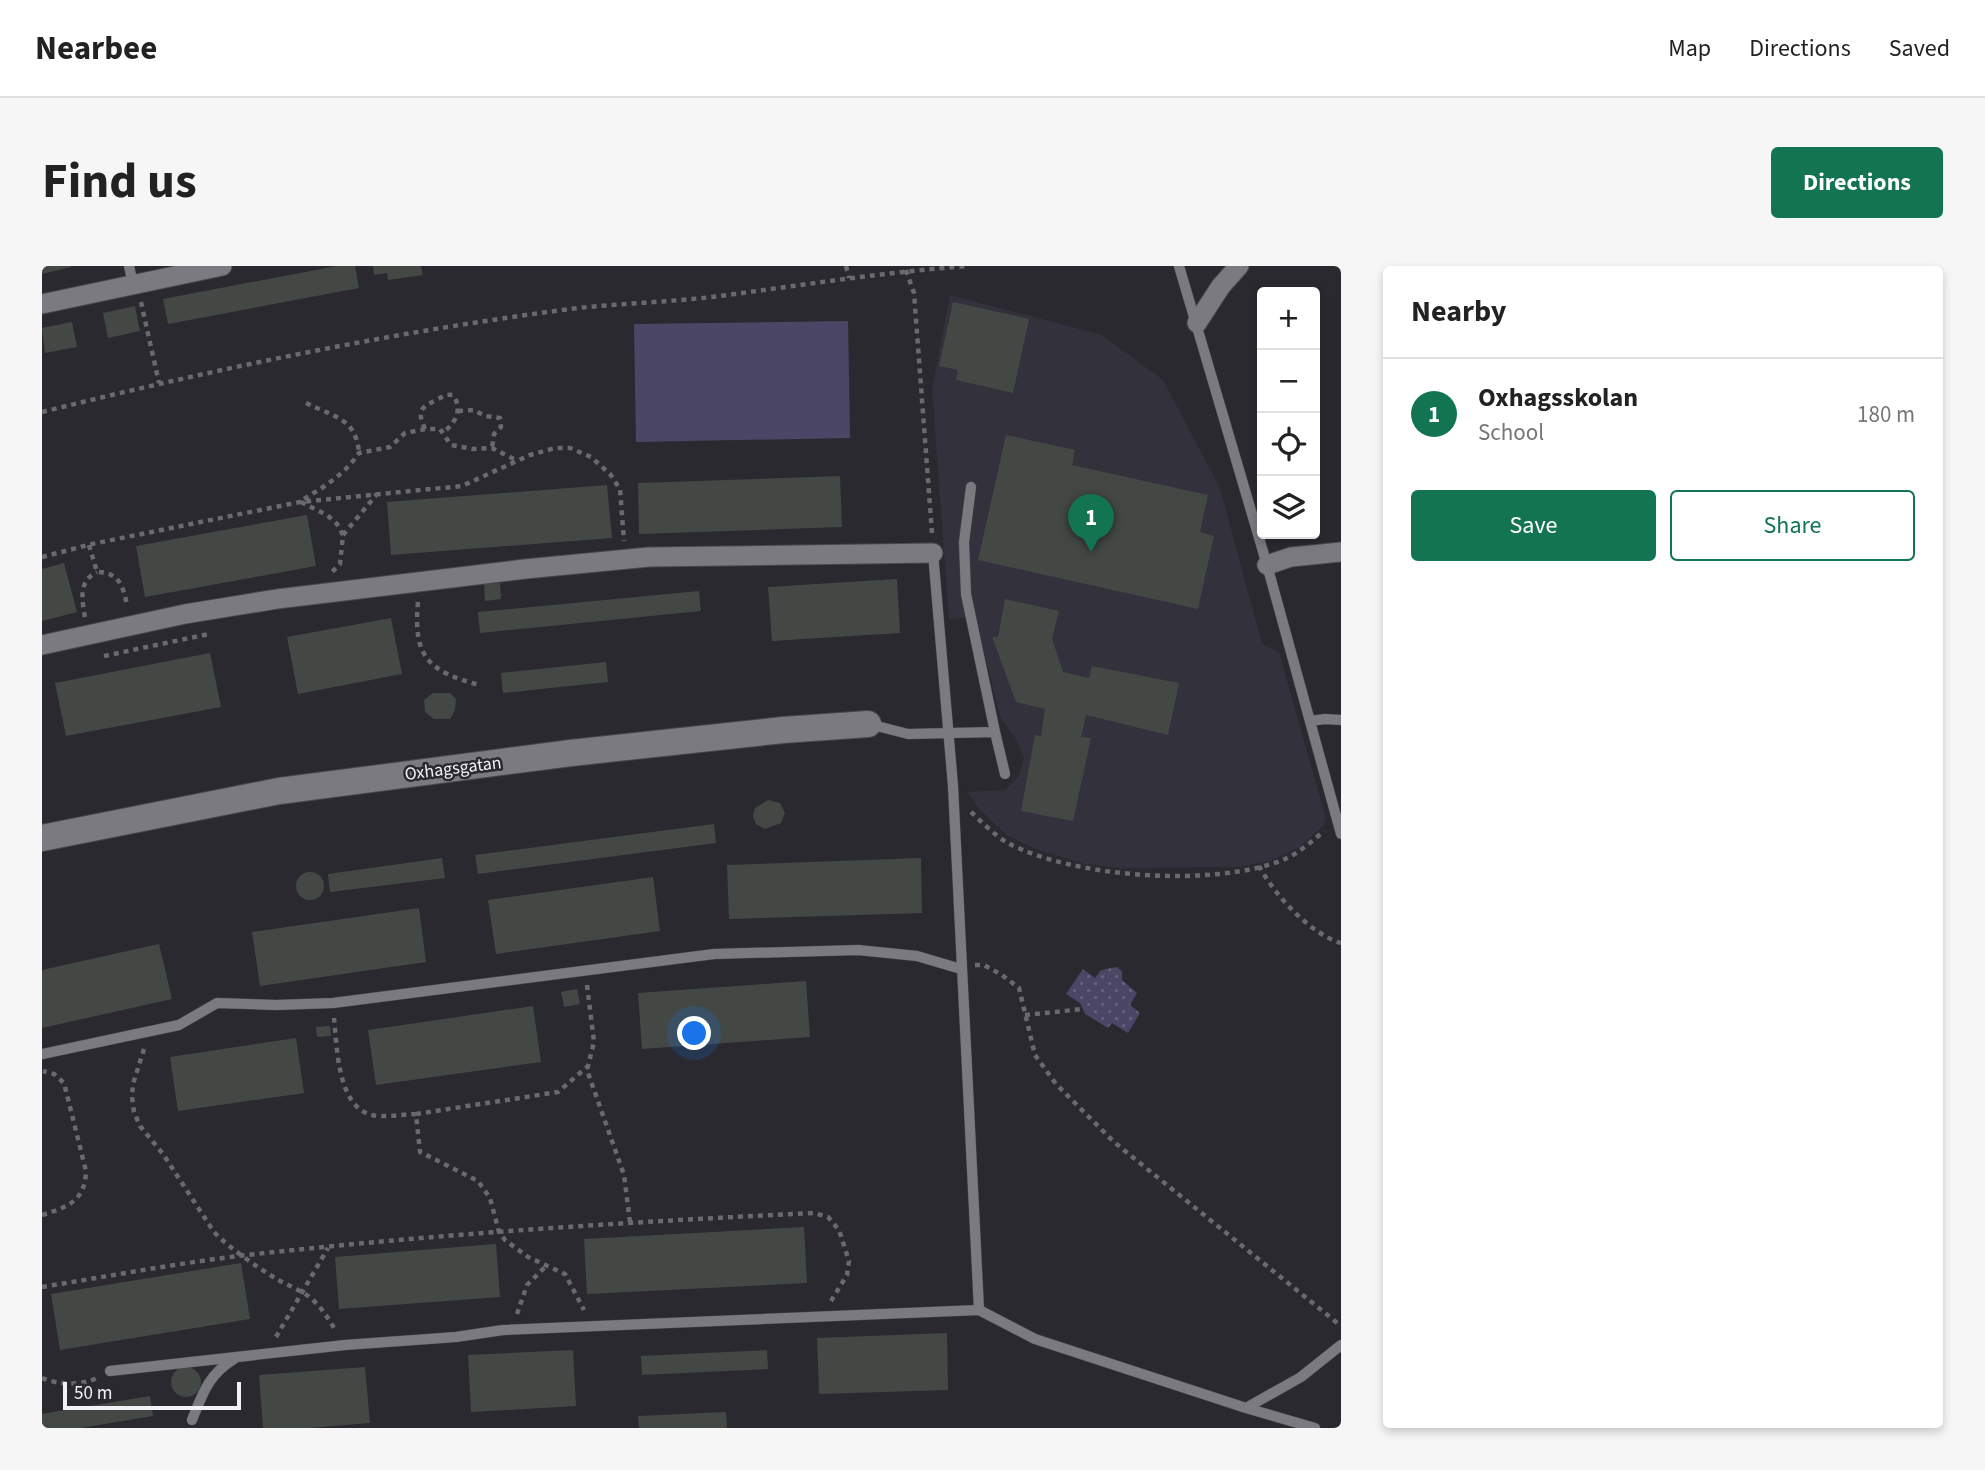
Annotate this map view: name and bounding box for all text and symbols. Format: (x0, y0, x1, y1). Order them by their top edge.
text: Nearbee (35, 25, 157, 72)
text: Map (1668, 31, 1711, 66)
text: Directions (1749, 31, 1851, 66)
text: Saved (1889, 31, 1950, 66)
text: Find us (42, 147, 197, 217)
button: Directions (1771, 147, 1943, 218)
map controls (1257, 287, 1320, 539)
button: + (1257, 287, 1320, 350)
text: Nearby (1411, 290, 1506, 333)
button: − (1257, 350, 1320, 413)
text: Oxhagsskolan (1478, 379, 1638, 416)
text: 1 (1428, 398, 1440, 431)
text: 180 m (1857, 398, 1915, 431)
button: locate (1257, 413, 1320, 476)
text: School (1478, 416, 1544, 449)
button: layers (1257, 476, 1320, 539)
button: Save (1411, 490, 1656, 561)
button: Share (1670, 490, 1915, 561)
pin: 1 (1068, 494, 1114, 552)
street label: Oxhagsgatan (403, 750, 503, 787)
your location (677, 1016, 711, 1050)
scale bar (63, 1379, 242, 1411)
text: 50 m (74, 1380, 112, 1407)

